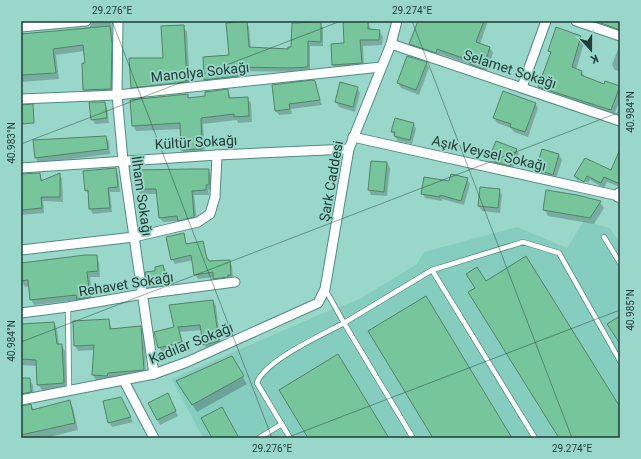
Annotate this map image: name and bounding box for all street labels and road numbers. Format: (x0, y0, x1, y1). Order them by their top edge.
street label: Selamet Sokağı (461, 46, 559, 92)
street label: Manolya Sokağı (150, 59, 250, 85)
street label: Kültür Sokağı (154, 132, 238, 152)
street label: Aşık Veysel Sokağı (430, 132, 548, 174)
street label: Şark Caddesi (316, 139, 346, 223)
street label: İlham Sokağı (128, 155, 156, 237)
street label: Rehavet Sokağı (77, 269, 175, 299)
street label: Kadılar Sokağı (147, 319, 235, 367)

